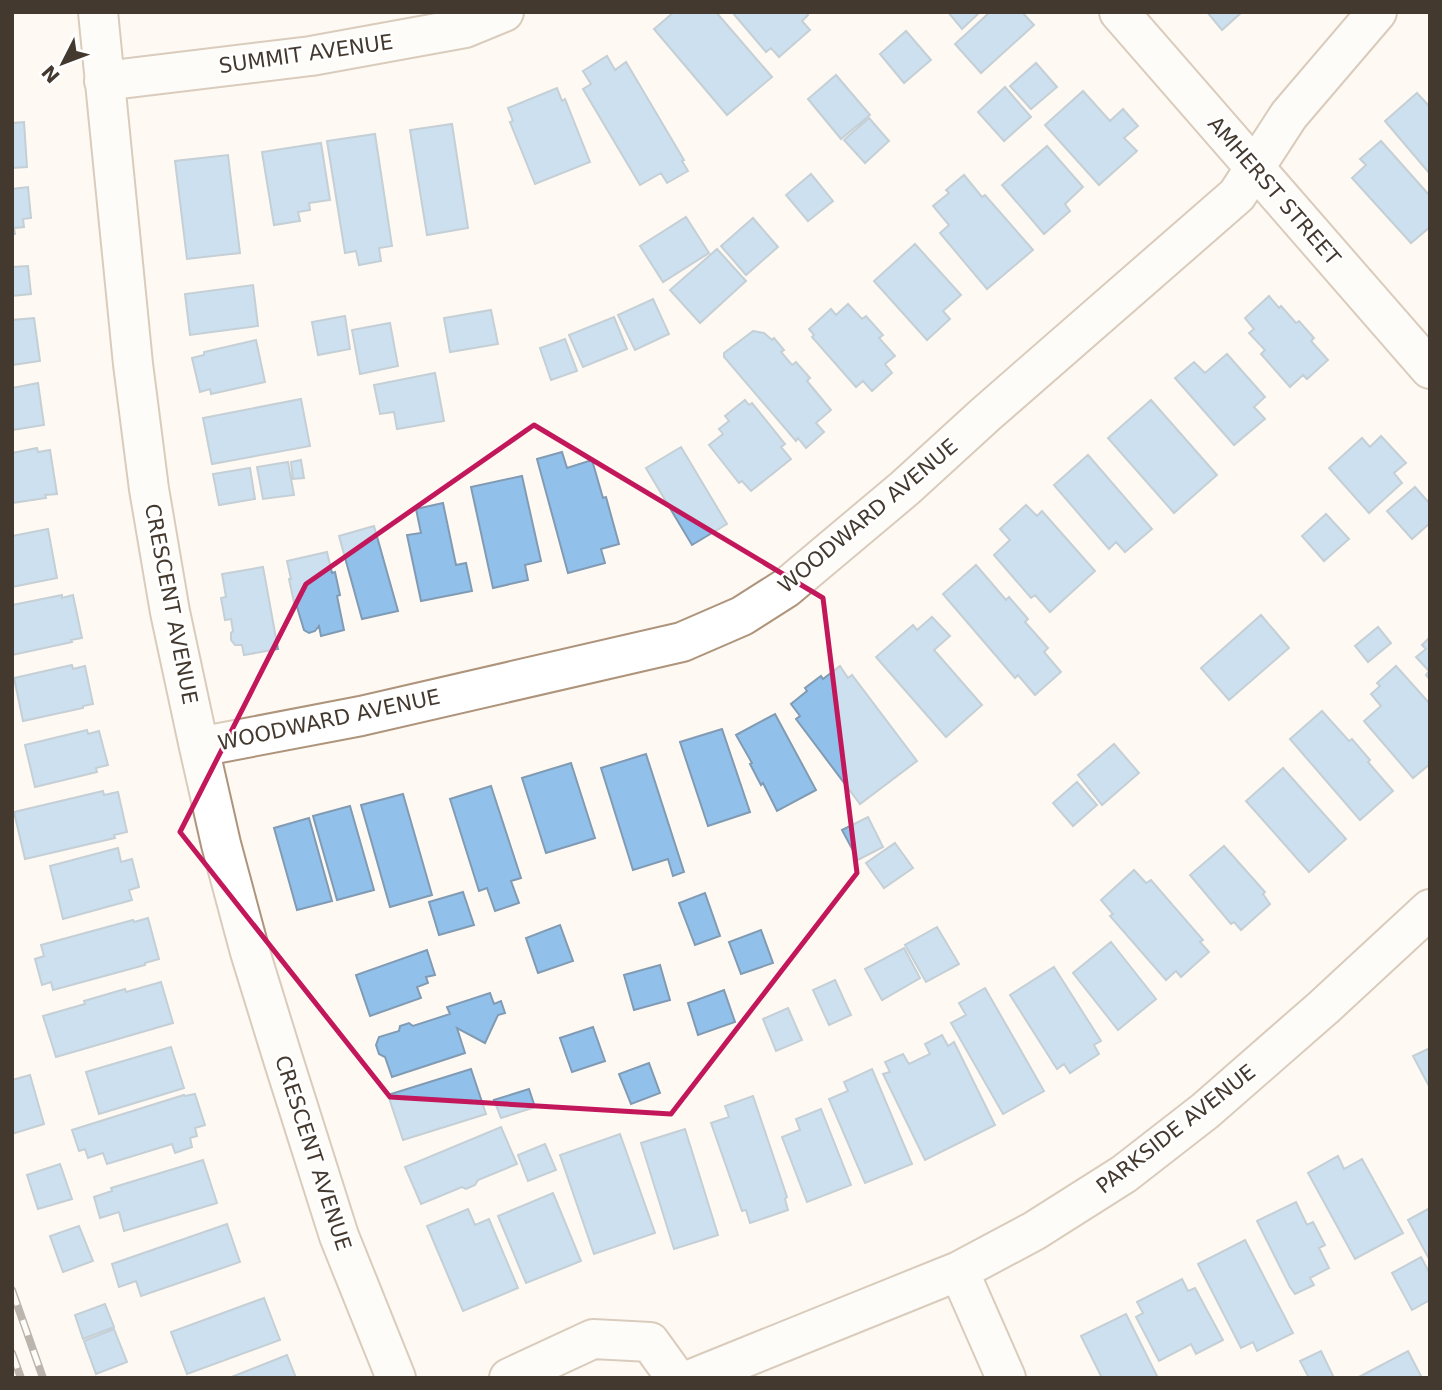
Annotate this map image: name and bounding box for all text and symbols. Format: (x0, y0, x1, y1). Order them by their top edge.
north arrow (28, 28, 98, 98)
street label: SUMMIT AVENUE (217, 30, 395, 78)
text: N (37, 61, 64, 88)
street label: AMHERST STREET (1203, 112, 1345, 270)
street label: WOODWARD AVENUE (774, 434, 962, 598)
street label: CRESCENT AVENUE (140, 502, 202, 706)
street label: WOODWARD AVENUE (216, 685, 442, 755)
street label: CRESCENT AVENUE (270, 1052, 356, 1254)
street label: PARKSIDE AVENUE (1092, 1060, 1260, 1198)

